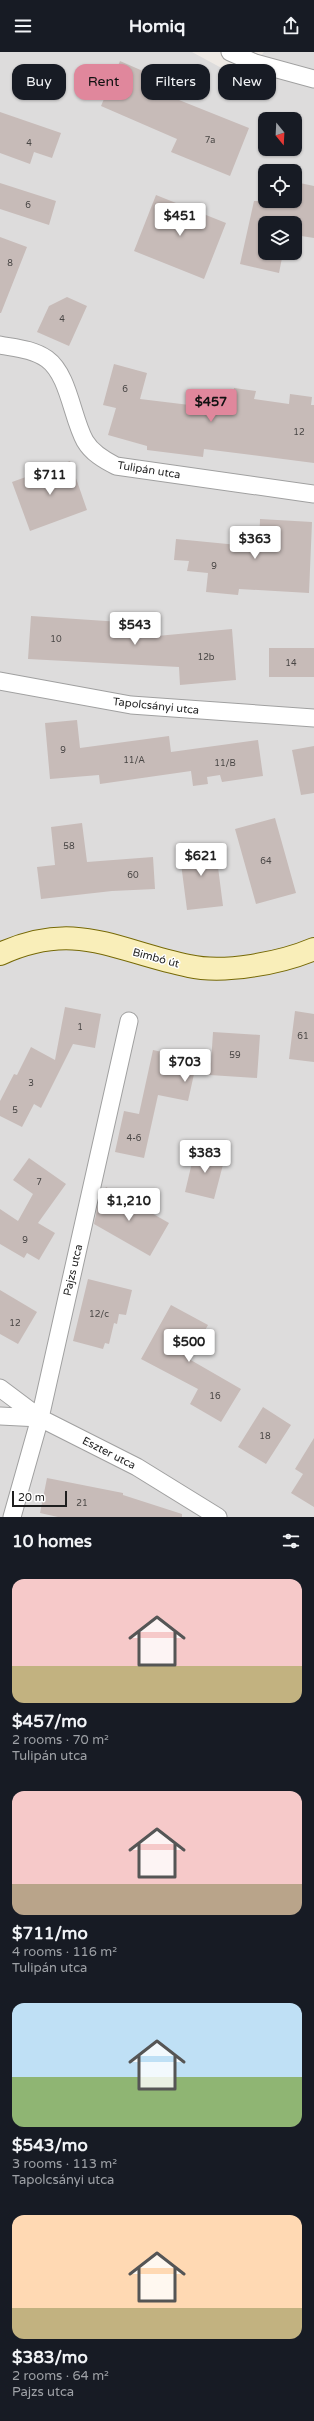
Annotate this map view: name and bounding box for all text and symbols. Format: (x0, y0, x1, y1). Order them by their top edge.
icon: menu (12, 15, 34, 37)
text: Homiq (129, 15, 185, 37)
icon: share (280, 15, 302, 37)
chip: Buy (12, 64, 66, 100)
chip: Rent (74, 64, 133, 100)
chip: Filters (141, 64, 210, 100)
chip: New (218, 64, 276, 100)
north arrow (258, 112, 302, 156)
map controls (258, 112, 302, 260)
house number: 7a (205, 135, 215, 146)
house number: 4 (26, 138, 32, 149)
button: locate (258, 164, 302, 208)
house number: 6 (25, 200, 31, 211)
pin: $451 (156, 203, 204, 237)
text: $451 (164, 208, 196, 224)
button: layers (258, 216, 302, 260)
house number: 8 (7, 258, 13, 269)
house number: 4 (59, 314, 65, 325)
house number: 6 (122, 384, 128, 395)
pin: $457 (187, 389, 235, 423)
text: $457 (195, 394, 227, 410)
house number: 12 (293, 427, 305, 438)
street label: Tulipán utca (116, 459, 182, 481)
pin: $711 (26, 462, 74, 496)
text: $711 (34, 467, 66, 483)
pin: $363 (231, 526, 279, 560)
text: $363 (239, 531, 271, 547)
house number: 9 (211, 561, 217, 572)
pin: $543 (111, 612, 159, 646)
text: $543 (119, 617, 151, 633)
house number: 10 (50, 634, 62, 645)
house number: 12b (198, 652, 215, 663)
house number: 14 (285, 658, 297, 669)
street label: Tapolcsányi utca (112, 695, 200, 717)
house number: 9 (60, 745, 66, 756)
house number: 11/A (123, 755, 145, 766)
house number: 11/B (214, 758, 236, 769)
house number: 58 (63, 841, 75, 852)
pin: $621 (177, 843, 225, 877)
text: $621 (185, 848, 217, 864)
house number: 64 (260, 856, 272, 867)
house number: 60 (127, 870, 139, 881)
street label: Bimbó út (131, 946, 181, 970)
house number: 1 (77, 1022, 83, 1033)
house number: 61 (297, 1031, 309, 1042)
pin: $703 (161, 1049, 209, 1083)
house number: 59 (229, 1050, 241, 1061)
text: $703 (169, 1054, 201, 1070)
house number: 3 (28, 1078, 34, 1089)
house number: 5 (12, 1105, 18, 1116)
house number: 4-6 (126, 1133, 142, 1144)
pin: $383 (181, 1140, 229, 1174)
text: $383 (189, 1145, 221, 1161)
house number: 7 (36, 1177, 42, 1188)
pin: $1,210 (96, 1188, 162, 1222)
text: $1,210 (107, 1193, 151, 1209)
house number: 9 (22, 1235, 28, 1246)
street label: Pajzs utca (61, 1243, 85, 1297)
house number: 12/c (89, 1309, 109, 1320)
house number: 12 (9, 1318, 21, 1329)
pin: $500 (165, 1329, 213, 1363)
text: $500 (173, 1334, 205, 1350)
house number: 16 (209, 1391, 221, 1402)
house number: 18 (259, 1431, 271, 1442)
street label: Eszter utca (80, 1434, 138, 1472)
scale bar (12, 1489, 67, 1508)
text: 20 m (18, 1491, 45, 1504)
house number: 21 (76, 1498, 88, 1509)
icon: filters (280, 1530, 302, 1552)
text: 10 homes (12, 1531, 92, 1552)
icon: home (121, 1605, 193, 1677)
text: $457/mo (12, 1711, 87, 1732)
text: 2 rooms · 70 m² (12, 1732, 109, 1748)
text: Tulipán utca (12, 1748, 87, 1764)
icon: home (121, 1817, 193, 1889)
text: $711/mo (12, 1923, 88, 1944)
text: 4 rooms · 116 m² (12, 1944, 117, 1960)
text: Tulipán utca (12, 1960, 87, 1976)
icon: home (121, 2029, 193, 2101)
text: $543/mo (12, 2135, 88, 2156)
text: 3 rooms · 113 m² (12, 2156, 117, 2172)
text: Tapolcsányi utca (12, 2172, 114, 2188)
icon: home (121, 2241, 193, 2313)
text: $383/mo (12, 2347, 88, 2368)
text: 2 rooms · 64 m² (12, 2368, 109, 2384)
text: Pajzs utca (12, 2384, 74, 2400)

